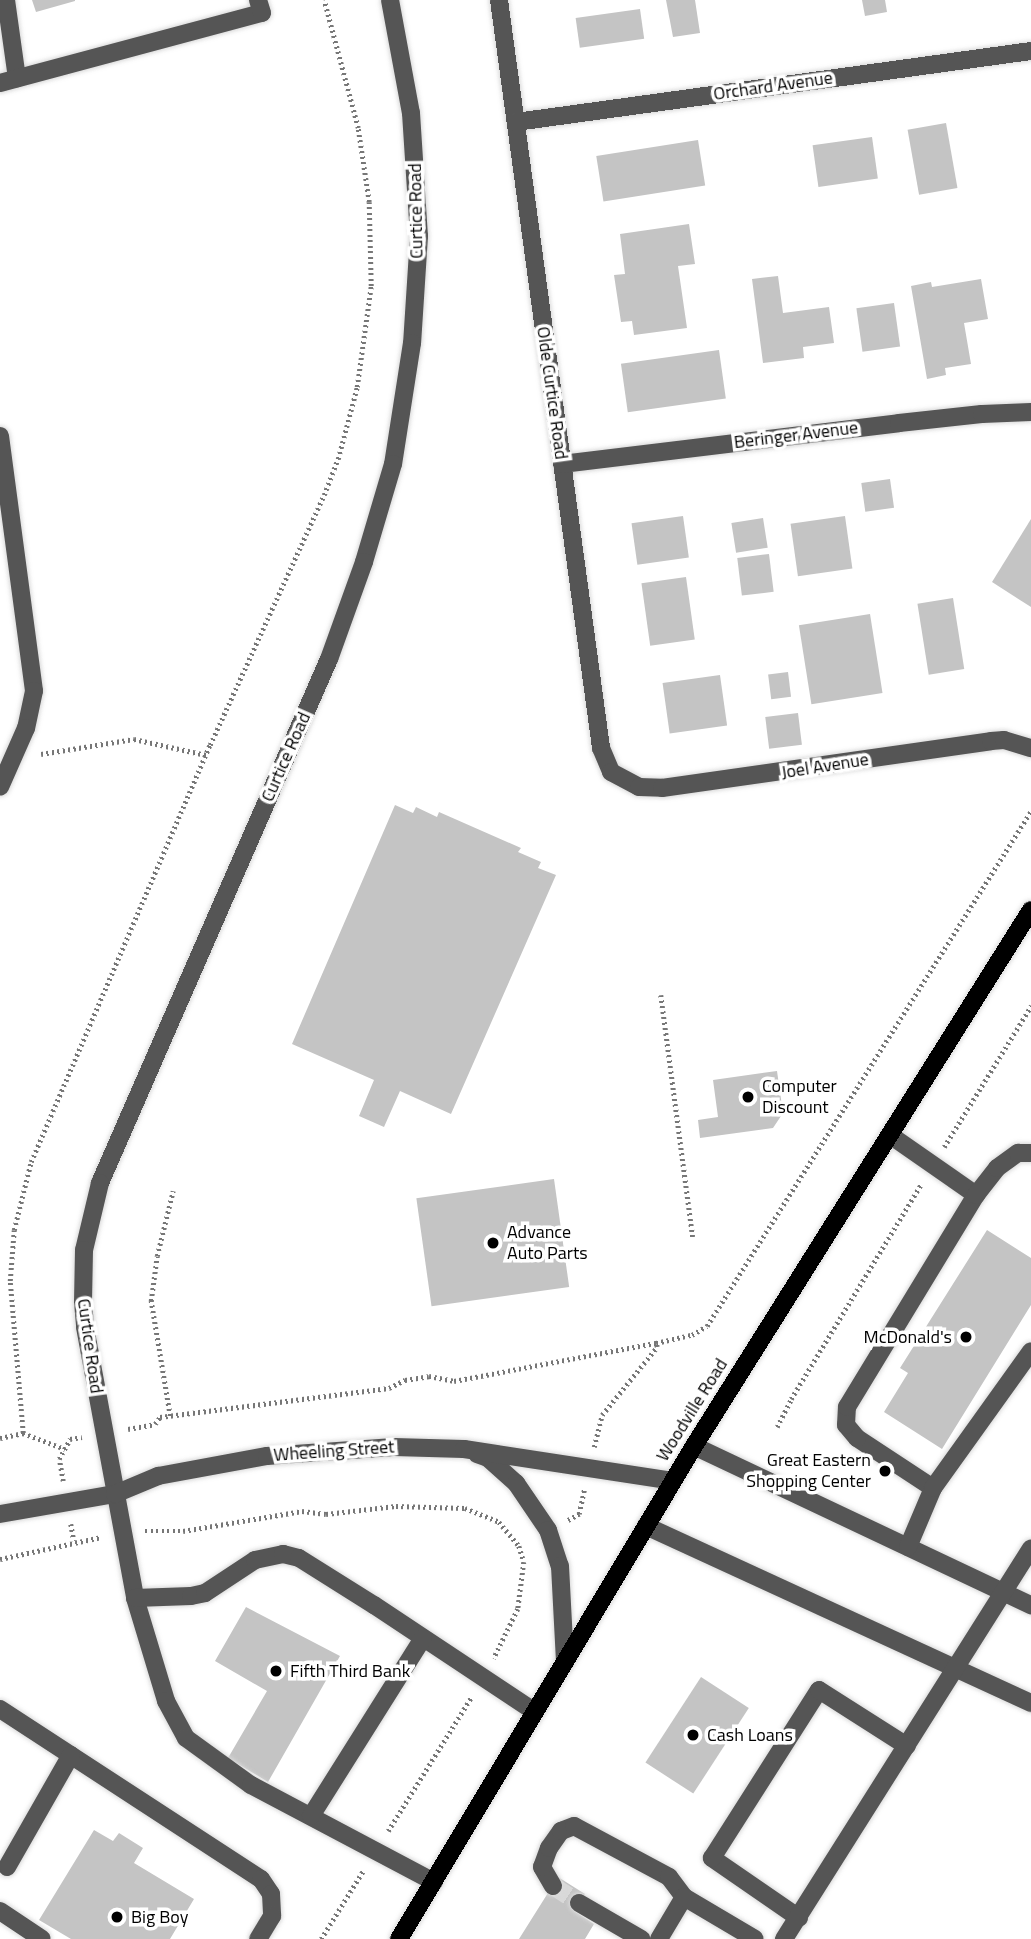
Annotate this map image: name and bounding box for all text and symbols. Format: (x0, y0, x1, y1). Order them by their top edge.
street label: Orchard Avenue (712, 67, 834, 105)
street label: Curtice Road (404, 163, 428, 259)
street label: Olde Curtice Road (532, 325, 572, 461)
street label: Beringer Avenue (733, 417, 859, 453)
street label: Curtice Road (257, 709, 315, 805)
street label: Joel Avenue (780, 748, 870, 784)
place label: Computer Discount (762, 1076, 837, 1118)
marker: Computer Discount (740, 1089, 756, 1105)
place label: Advance Auto Parts (507, 1222, 588, 1264)
marker: Advance Auto Parts (485, 1235, 501, 1251)
street label: Curtice Road (73, 1297, 107, 1395)
place label: McDonald's (864, 1326, 952, 1348)
marker: McDonald's (958, 1329, 974, 1345)
street label: Woodville Road (652, 1355, 732, 1465)
street label: Wheeling Street (273, 1436, 395, 1466)
place label: Great Eastern Shopping Center (746, 1450, 871, 1492)
marker: Great Eastern Shopping Center (877, 1463, 893, 1479)
place label: Fifth Third Bank (290, 1660, 410, 1682)
marker: Fifth Third Bank (268, 1663, 284, 1679)
place label: Cash Loans (707, 1724, 793, 1746)
marker: Cash Loans (685, 1727, 701, 1743)
place label: Big Boy (131, 1906, 188, 1928)
marker: Big Boy (109, 1909, 125, 1925)

